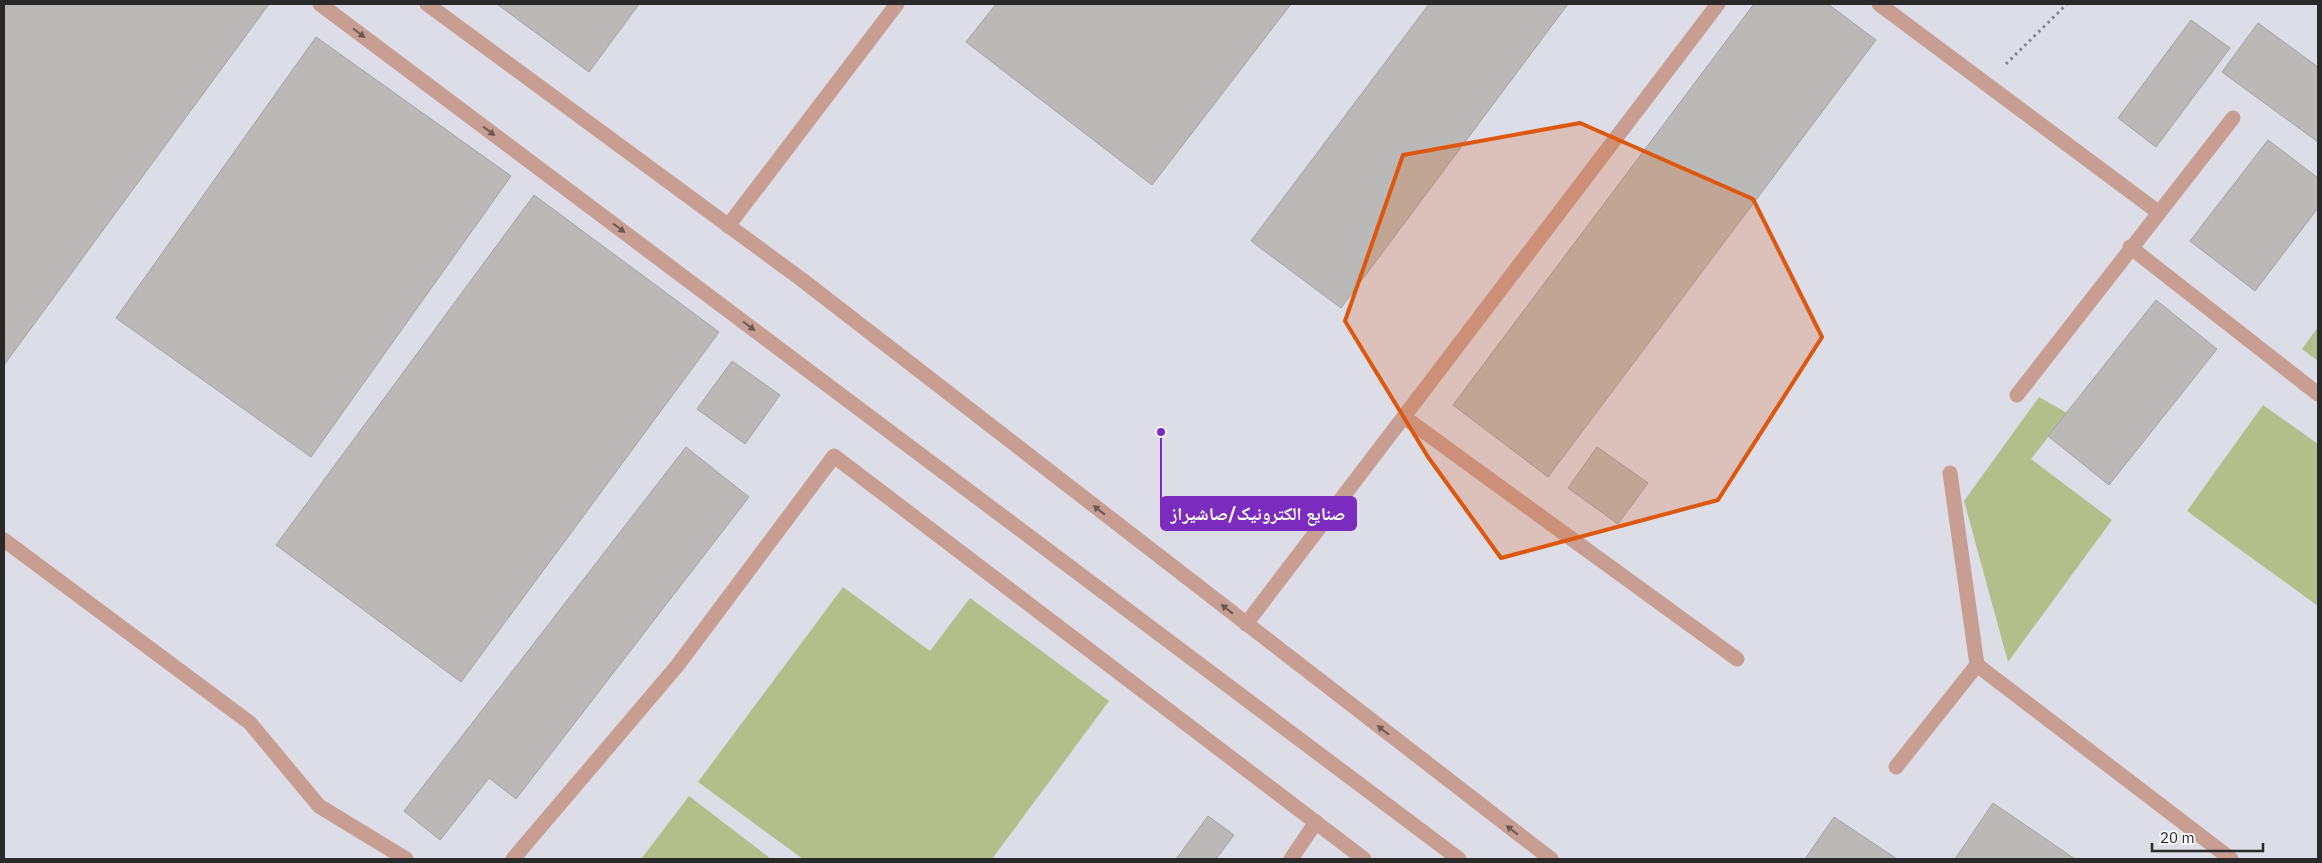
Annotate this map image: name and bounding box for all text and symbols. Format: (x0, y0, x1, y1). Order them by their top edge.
one-way arrow (352, 28, 366, 38)
one-way arrow (482, 125, 495, 136)
one-way arrow (612, 223, 626, 233)
one-way arrow (742, 320, 755, 331)
callout: صنایع الکترونیک/صاشیراز (1161, 497, 1356, 530)
text: صنایع الکترونیک/صاشیراز (1170, 502, 1345, 526)
one-way arrow (1093, 504, 1106, 515)
one-way arrow (1221, 604, 1234, 615)
one-way arrow (1377, 725, 1390, 736)
scale bar (2152, 820, 2263, 852)
one-way arrow (1506, 824, 1519, 835)
text: 20 m (2160, 828, 2195, 847)

